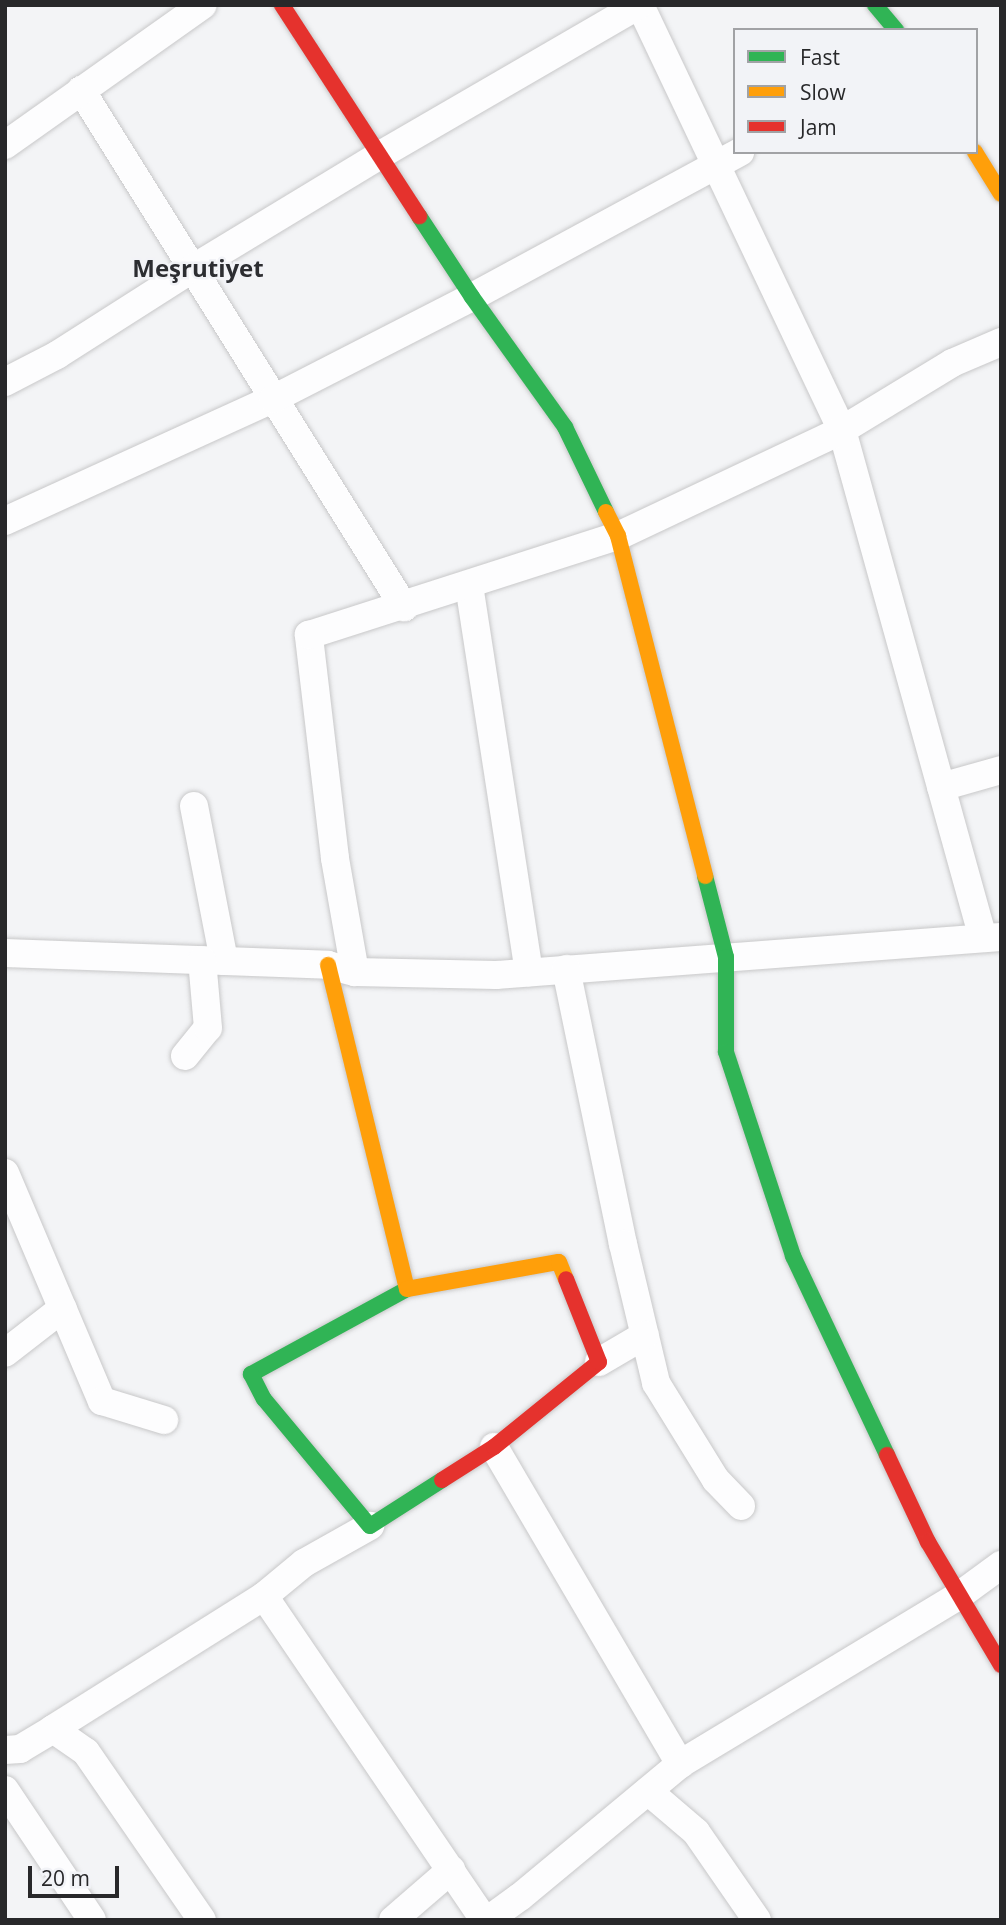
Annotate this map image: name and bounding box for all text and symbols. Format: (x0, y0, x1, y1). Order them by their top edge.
legend (733, 28, 978, 154)
text: Fast (800, 43, 840, 71)
text: Slow (800, 78, 846, 106)
text: Jam (800, 113, 837, 141)
district label: Meşrutiyet (132, 254, 264, 282)
scale bar (32, 1852, 122, 1896)
text: 20 m (41, 1864, 90, 1892)

